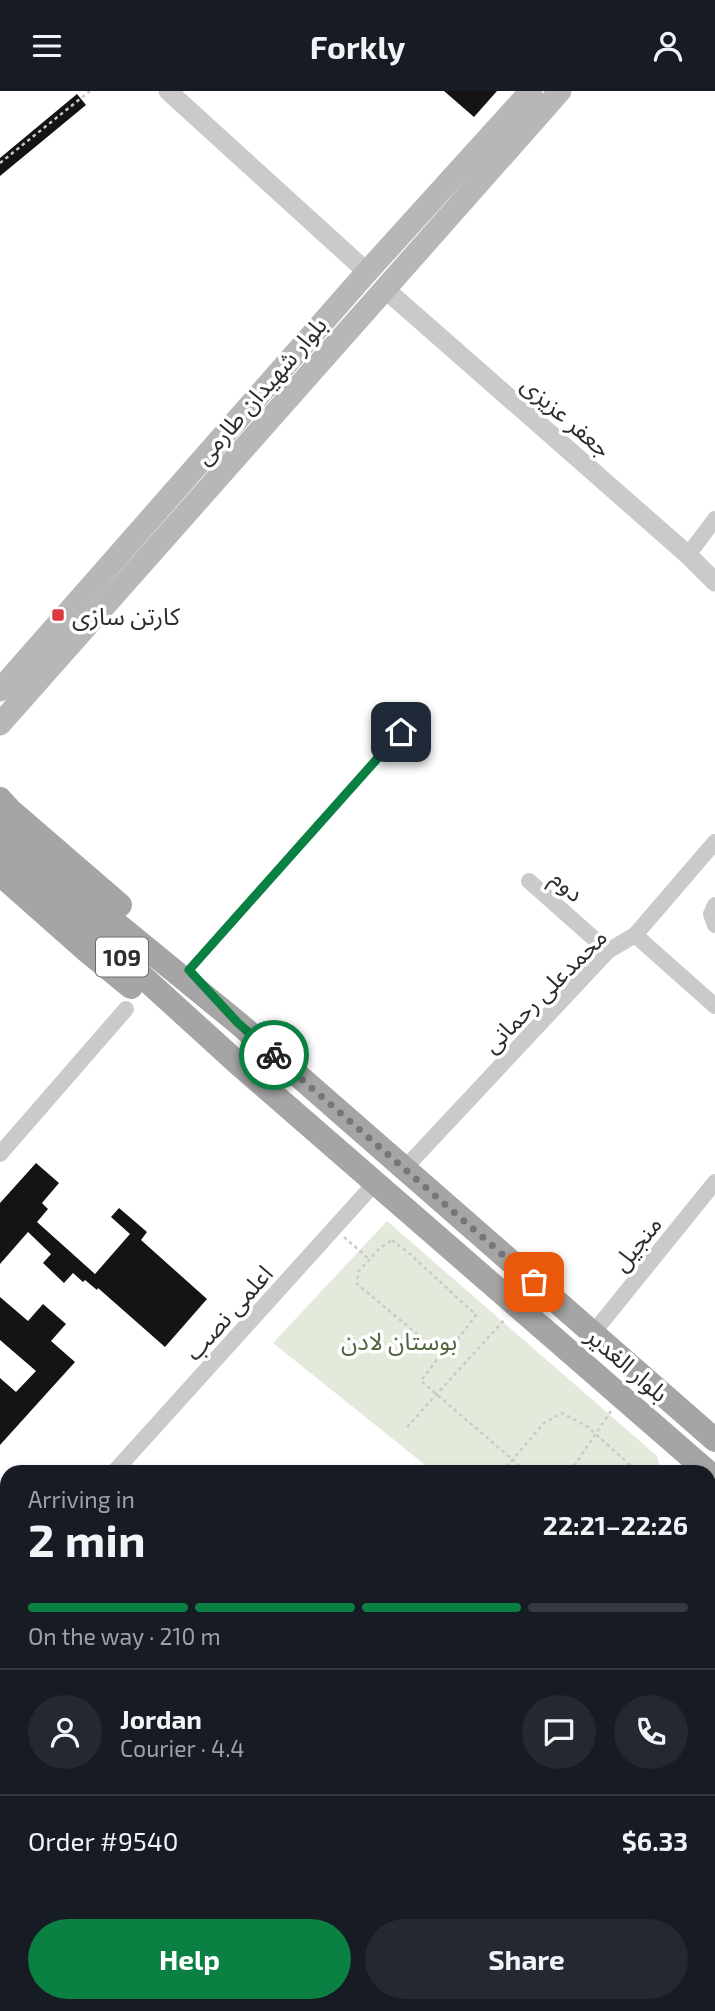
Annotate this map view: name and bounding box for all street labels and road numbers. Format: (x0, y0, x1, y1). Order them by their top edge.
street label: بلوار شهیدان طارمی (188, 310, 333, 471)
street label: جعفر عزیزی (516, 369, 618, 464)
street label: دوم (542, 863, 590, 911)
street label: محمدعلی رحمانی (476, 922, 613, 1059)
road number: 109 (96, 937, 148, 977)
street label: منجیل (605, 1210, 667, 1277)
street label: اعلمی نصب (178, 1259, 278, 1366)
street label: بلوار الغدیر (580, 1320, 675, 1408)

